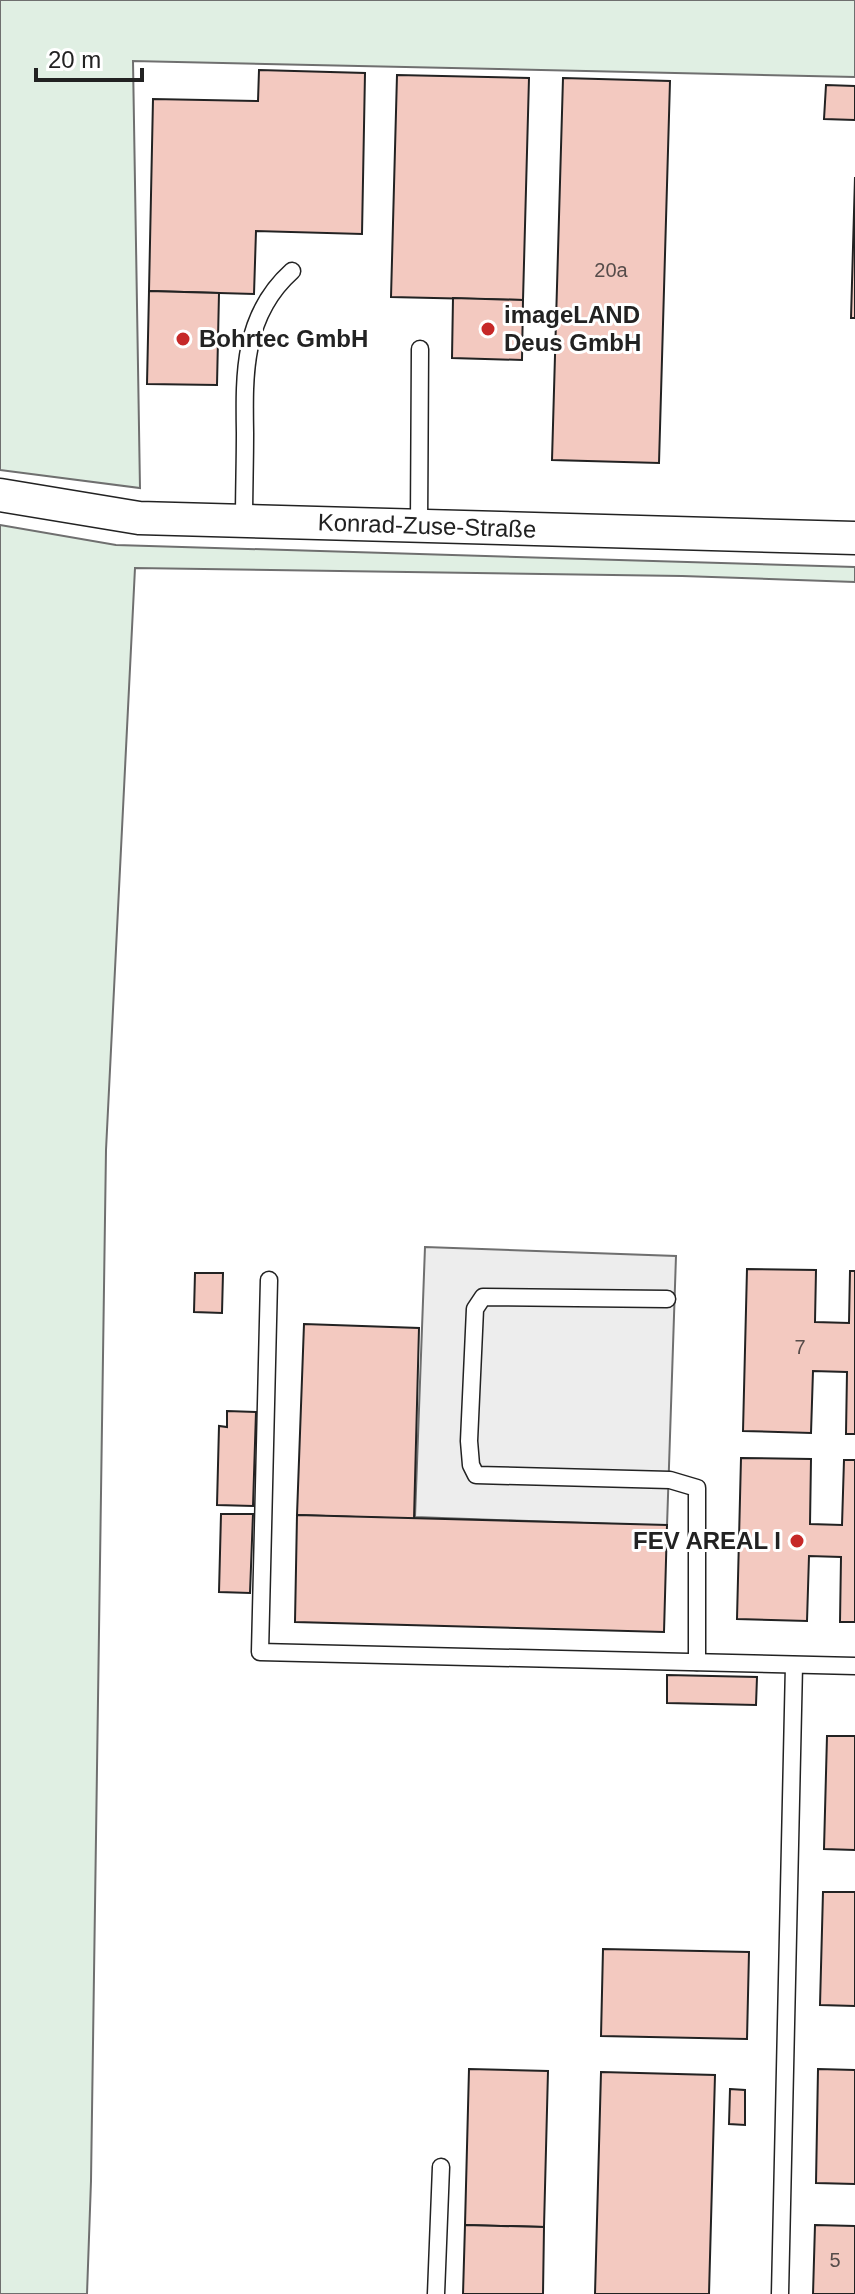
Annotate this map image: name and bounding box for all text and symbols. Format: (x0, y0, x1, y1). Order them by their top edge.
scale bar (36, 32, 142, 82)
text: 20 m (48, 46, 101, 73)
house number: 20a (594, 259, 629, 281)
place label: imageLAND Deus GmbH (504, 301, 641, 356)
marker: imageLAND Deus GmbH (479, 320, 497, 338)
place label: Bohrtec GmbH (199, 325, 368, 352)
marker: Bohrtec GmbH (174, 330, 192, 348)
street label: Konrad-Zuse-Straße (317, 508, 537, 543)
house number: 7 (794, 1336, 806, 1358)
place label: FEV AREAL I (633, 1527, 781, 1554)
marker: FEV AREAL I (788, 1532, 806, 1550)
house number: 5 (829, 2249, 841, 2271)

